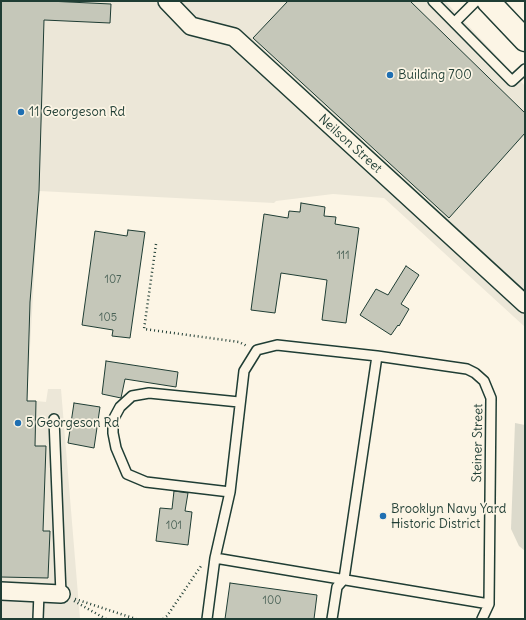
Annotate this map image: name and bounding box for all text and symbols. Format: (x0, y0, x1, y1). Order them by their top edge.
place label: Building 700 (398, 67, 472, 83)
marker: Building 700 (385, 70, 395, 80)
place label: 11 Georgeson Rd (29, 104, 125, 120)
marker: 11 Georgeson Rd (16, 107, 26, 117)
street label: Neilson Street (315, 111, 385, 177)
house number: 111 (336, 249, 350, 263)
house number: 107 (105, 273, 121, 287)
house number: 105 (99, 311, 117, 325)
street label: Steiner Street (470, 403, 486, 483)
place label: 5 Georgeson Rd (26, 415, 119, 431)
marker: 5 Georgeson Rd (13, 418, 23, 428)
place label: Brooklyn Navy Yard Historic District (391, 501, 506, 532)
marker: Brooklyn Navy Yard Historic District (378, 511, 388, 521)
house number: 101 (166, 519, 182, 533)
house number: 100 (263, 594, 281, 608)

